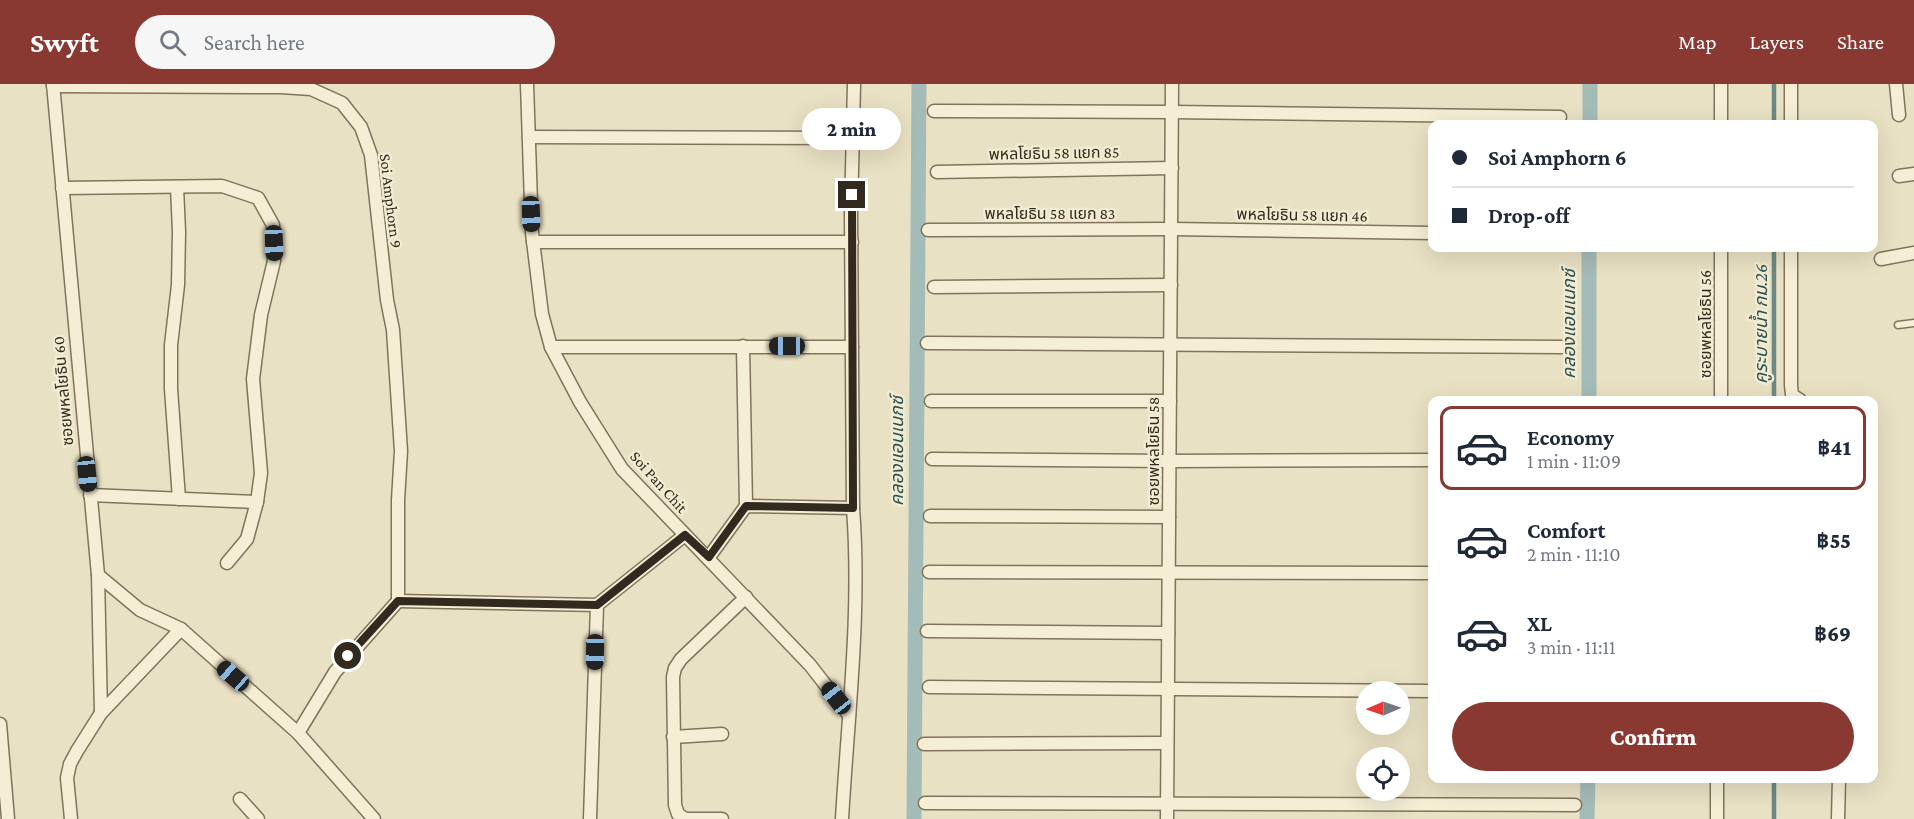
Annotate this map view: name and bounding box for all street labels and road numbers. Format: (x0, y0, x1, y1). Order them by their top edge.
street label: พหลโยธิน 58 แยก 85 (988, 143, 1120, 163)
street label: Soi Amphorn 9 (376, 153, 405, 249)
street label: พหลโยธิน 58 แยก 83 (985, 205, 1115, 222)
street label: พหลโยธิน 58 แยก 46 (1236, 205, 1368, 225)
street label: ซอยพหลโยธิน 56 (1697, 270, 1714, 378)
street label: ซอยพหลโยธิน 60 (50, 336, 76, 446)
street label: ซอยพหลโยธิน 58 (1145, 397, 1162, 505)
street label: Soi Pan Chit (627, 448, 692, 517)

